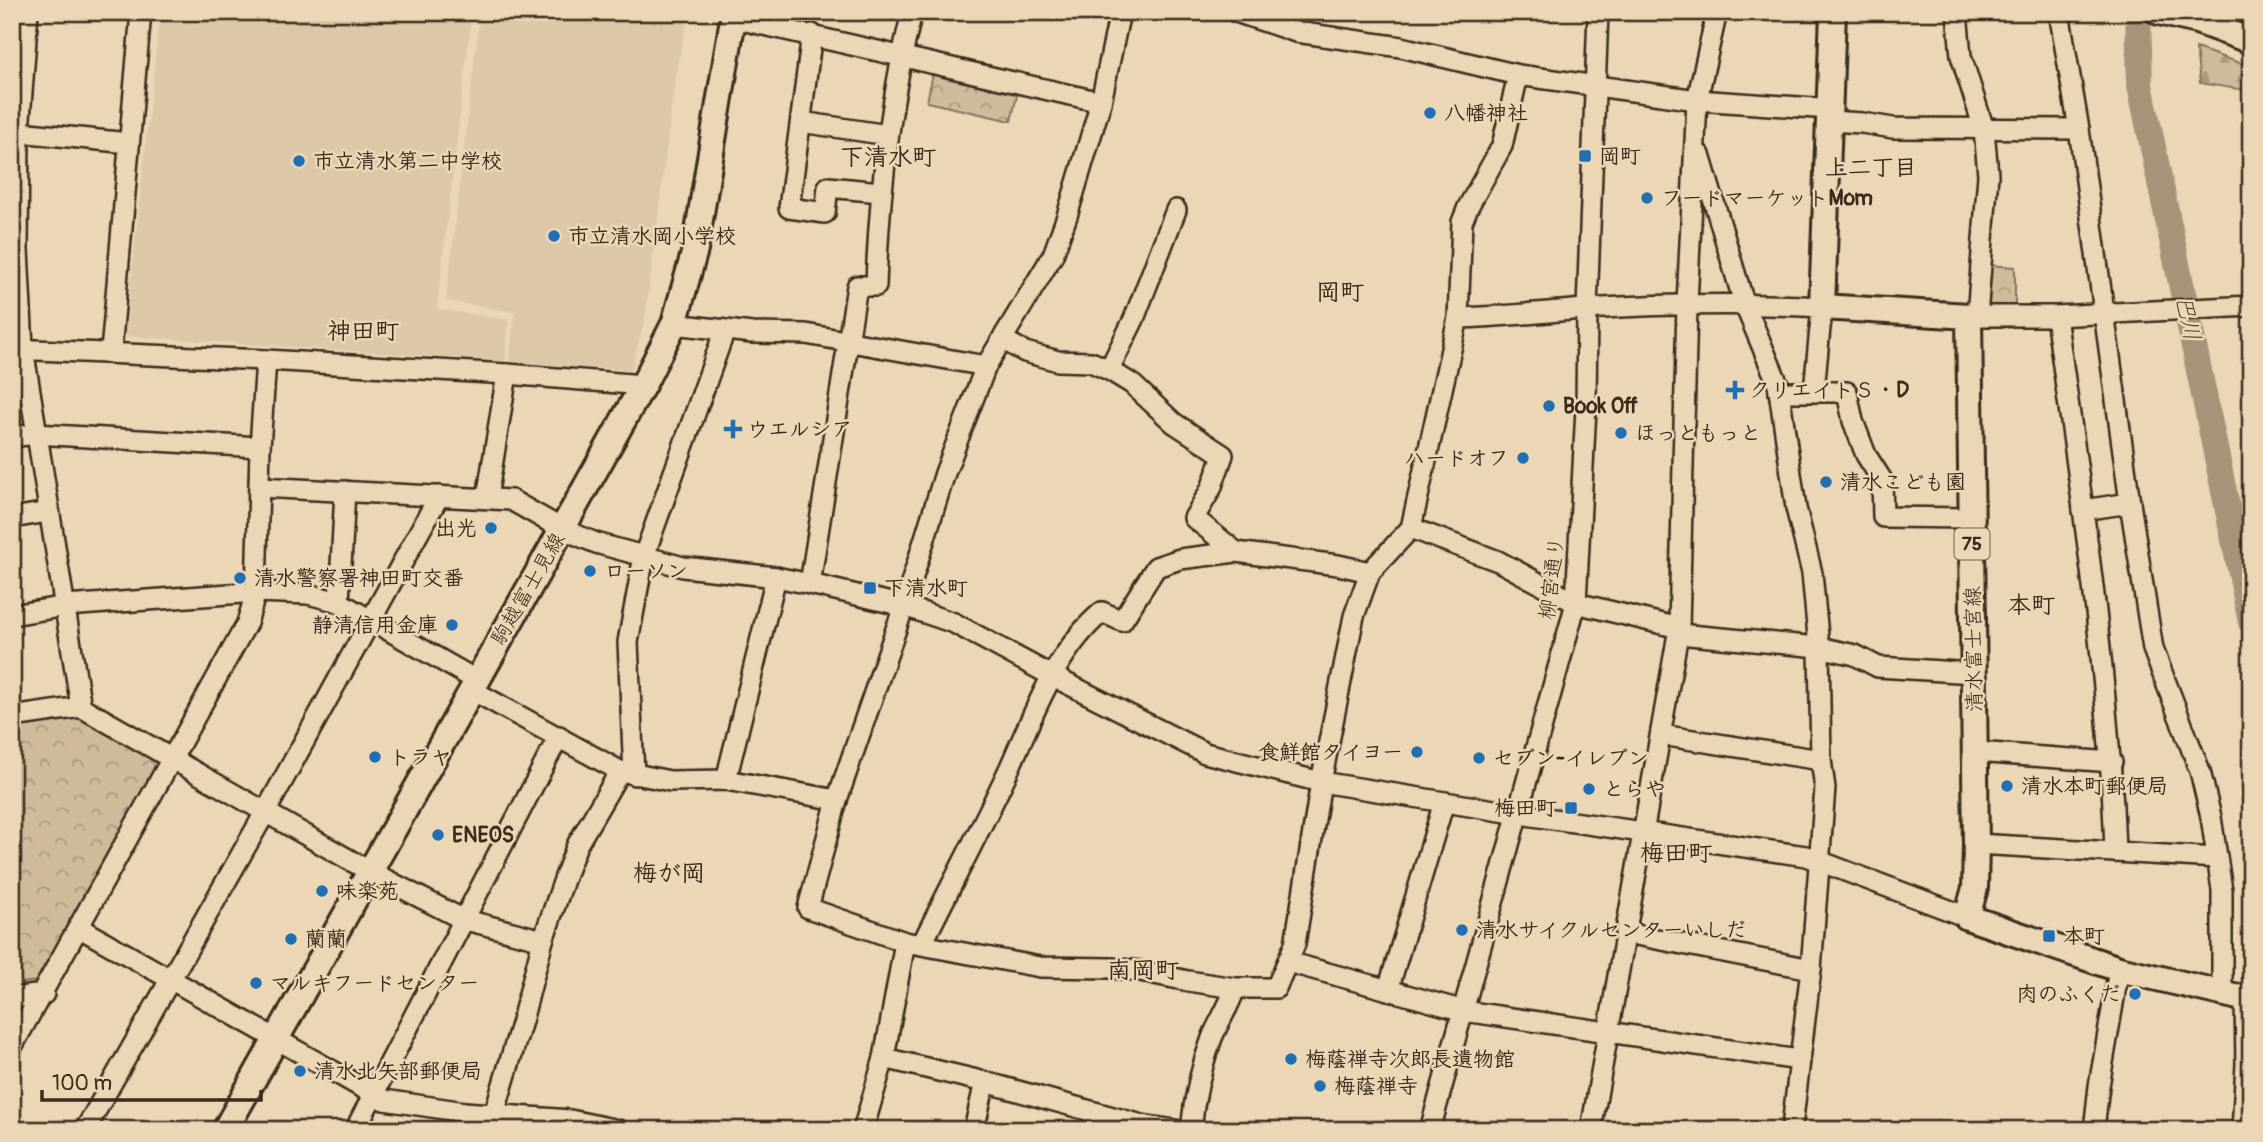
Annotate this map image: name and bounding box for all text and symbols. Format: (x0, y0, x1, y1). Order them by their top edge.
place label: 八幡神社 (1444, 100, 1528, 127)
marker: 八幡神社 (1422, 105, 1438, 121)
district label: 下清水町 (840, 143, 936, 172)
place label: 岡町 (1599, 143, 1641, 170)
place label: 市立清水第二中学校 (313, 148, 502, 175)
marker: 岡町 (1577, 148, 1593, 164)
marker: 市立清水第二中学校 (291, 153, 307, 169)
district label: 上二丁目 (1825, 153, 1917, 182)
place label: フードマーケットMom (1661, 185, 1873, 212)
marker: フードマーケットMom (1639, 190, 1655, 206)
place label: 市立清水岡小学校 (568, 223, 736, 250)
marker: 市立清水岡小学校 (546, 228, 562, 244)
district label: 岡町 (1316, 278, 1364, 307)
water label: 巴川 (2169, 292, 2207, 344)
district label: 神田町 (327, 317, 399, 346)
place label: クリエイトＳ・D (1749, 377, 1909, 404)
marker: クリエイトＳ・D (1727, 382, 1743, 398)
place label: Book Off (1563, 393, 1638, 420)
marker: Book Off (1541, 398, 1557, 414)
place label: ウエルシア (747, 416, 852, 443)
place label: ほっともっと (1635, 420, 1761, 447)
marker: ウエルシア (725, 421, 741, 437)
marker: ほっともっと (1613, 425, 1629, 441)
place label: ハードオフ (1404, 445, 1509, 472)
marker: ハードオフ (1515, 450, 1531, 466)
place label: 清水こども園 (1840, 469, 1966, 496)
marker: 清水こども園 (1818, 474, 1834, 490)
place label: 出光 (435, 515, 477, 542)
marker: 出光 (483, 520, 499, 536)
street label: 駒越富士見線 (485, 528, 571, 650)
road number: 75 (1954, 528, 1990, 559)
street label: 柳宮通り (1533, 535, 1571, 621)
place label: ローソン (604, 558, 688, 585)
marker: ローソン (582, 563, 598, 579)
place label: 清水警察署神田町交番 (254, 565, 464, 592)
marker: 清水警察署神田町交番 (232, 570, 248, 586)
place label: 下清水町 (884, 575, 968, 602)
marker: 下清水町 (862, 580, 878, 596)
street label: 清水富士宮線 (1959, 586, 1989, 712)
district label: 本町 (2007, 591, 2055, 620)
place label: 静清信用金庫 (312, 612, 438, 639)
marker: 静清信用金庫 (444, 617, 460, 633)
place label: 食鮮館タイヨー (1258, 739, 1403, 766)
place label: トラヤ (389, 744, 452, 771)
marker: 食鮮館タイヨー (1409, 744, 1425, 760)
place label: セブン-イレブン (1493, 745, 1649, 772)
marker: トラヤ (367, 749, 383, 765)
marker: セブン-イレブン (1471, 750, 1487, 766)
place label: 清水本町郵便局 (2021, 773, 2168, 800)
place label: とらや (1603, 776, 1666, 803)
marker: 清水本町郵便局 (1999, 778, 2015, 794)
marker: とらや (1581, 781, 1597, 797)
place label: 梅田町 (1494, 795, 1557, 822)
marker: 梅田町 (1563, 800, 1579, 816)
place label: ENEOS (452, 822, 514, 849)
marker: ENEOS (430, 827, 446, 843)
district label: 梅田町 (1640, 839, 1712, 868)
district label: 梅が岡 (633, 859, 705, 888)
place label: 味楽苑 (336, 878, 399, 905)
marker: 味楽苑 (314, 883, 330, 899)
place label: 清水サイクルセンターいしだ (1476, 917, 1746, 944)
marker: 清水サイクルセンターいしだ (1454, 922, 1470, 938)
place label: 本町 (2063, 923, 2105, 950)
place label: 蘭蘭 (305, 926, 347, 953)
marker: 本町 (2041, 928, 2057, 944)
marker: 蘭蘭 (283, 931, 299, 947)
district label: 南岡町 (1107, 956, 1179, 985)
place label: マルキフードセンター (270, 970, 479, 997)
marker: マルキフードセンター (248, 975, 264, 991)
place label: 肉のふくだ (2016, 981, 2121, 1008)
marker: 肉のふくだ (2127, 986, 2143, 1002)
place label: 梅蔭禅寺次郎長遺物館 (1305, 1046, 1515, 1073)
marker: 梅蔭禅寺次郎長遺物館 (1283, 1051, 1299, 1067)
scale bar (42, 1058, 261, 1102)
place label: 清水北矢部郵便局 (314, 1058, 482, 1085)
marker: 清水北矢部郵便局 (292, 1063, 308, 1079)
text: 100 m (52, 1070, 112, 1097)
place label: 梅蔭禅寺 (1334, 1073, 1418, 1100)
marker: 梅蔭禅寺 (1312, 1078, 1328, 1094)

